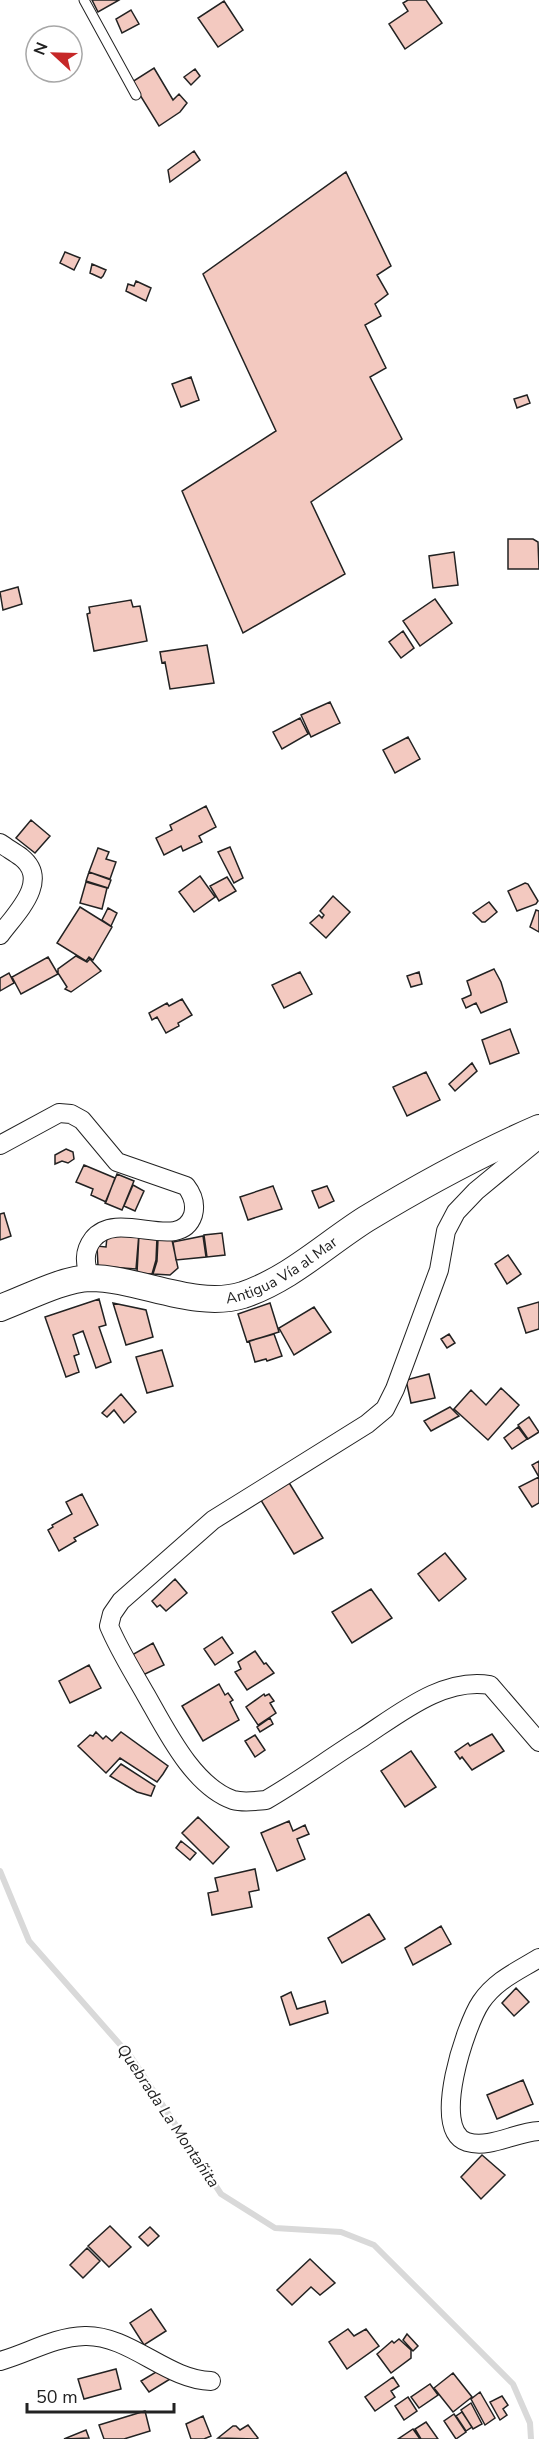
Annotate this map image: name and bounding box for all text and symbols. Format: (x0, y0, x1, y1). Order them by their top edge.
north arrow (24, 24, 84, 84)
text: N (29, 39, 53, 58)
street label: Antigua Vía al Mar (224, 1232, 342, 1308)
water label: Quebrada La Montañita (112, 2040, 224, 2192)
scale bar (27, 2376, 174, 2414)
text: 50 m (36, 2385, 78, 2409)

